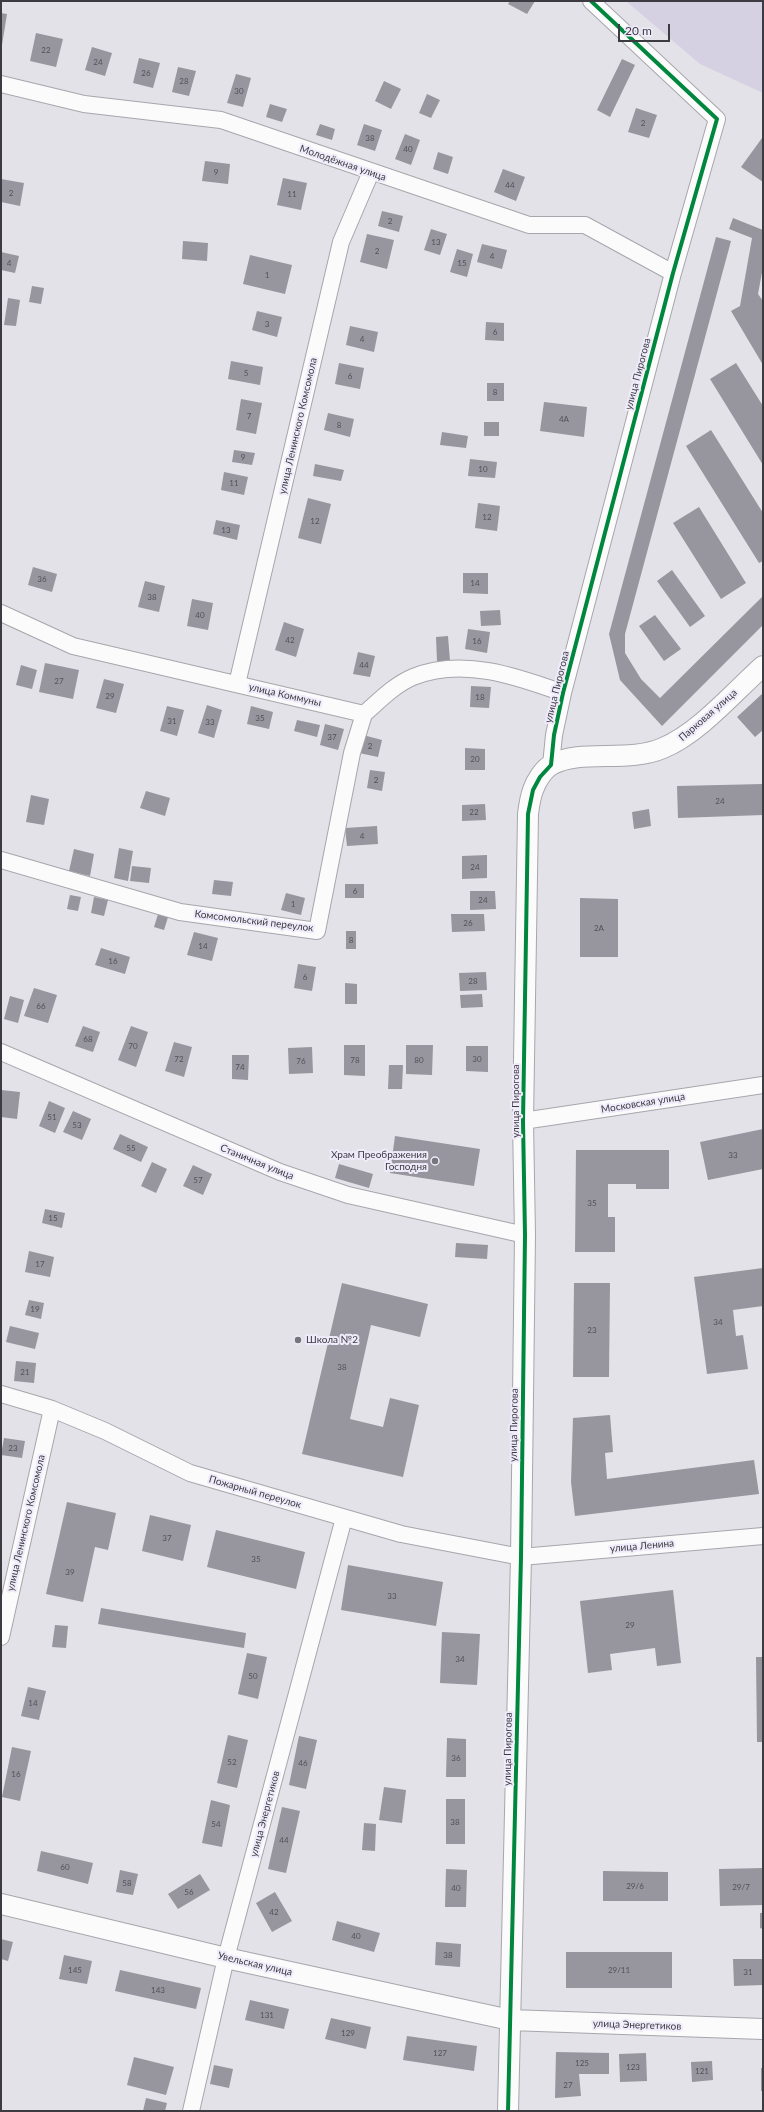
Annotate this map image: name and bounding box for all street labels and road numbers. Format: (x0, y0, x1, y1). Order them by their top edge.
street label: Молодёжная улица (298, 143, 388, 183)
street label: улица Пирогова (623, 337, 653, 411)
street label: улица Ленинского Комсомола (276, 357, 320, 495)
street label: улица Пирогова (542, 650, 572, 724)
street label: улица Коммуны (248, 681, 322, 709)
street label: Парковая улица (676, 686, 740, 744)
street label: Комсомольский переулок (194, 908, 314, 934)
street label: улица Пирогова (510, 1064, 522, 1138)
street label: Московская улица (600, 1090, 686, 1116)
street label: Станичная улица (218, 1142, 296, 1182)
street label: улица Пирогова (507, 1388, 521, 1462)
street label: улица Ленинского Комсомола (4, 1454, 48, 1592)
street label: Пожарный переулок (208, 1473, 302, 1511)
street label: улица Ленина (609, 1537, 675, 1555)
street label: улица Пирогова (501, 1712, 515, 1786)
street label: улица Энергетиков (248, 1770, 282, 1858)
street label: Увельская улица (217, 1950, 293, 1978)
street label: улица Энергетиков (593, 2017, 681, 2033)

